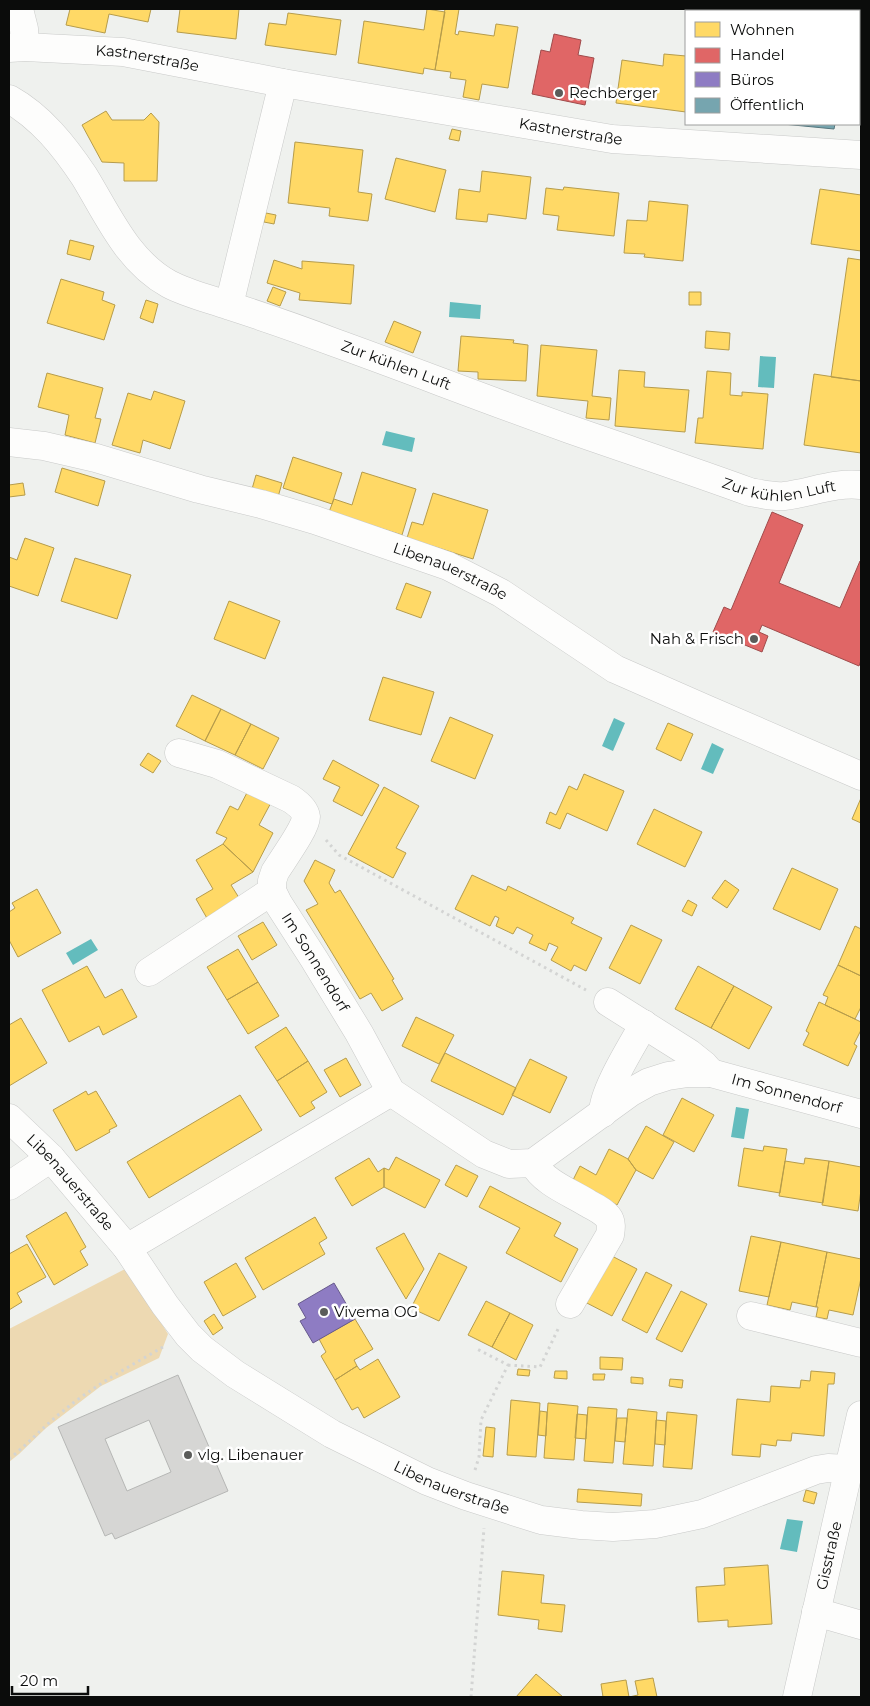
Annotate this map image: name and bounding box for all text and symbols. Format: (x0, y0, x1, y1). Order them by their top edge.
legend (685, 10, 860, 125)
text: Wohnen (730, 20, 795, 39)
street label: Kastnerstraße (95, 41, 201, 76)
text: Handel (730, 45, 784, 64)
text: Büros (730, 70, 774, 89)
place label: Rechberger (569, 83, 658, 102)
marker: Rechberger (553, 87, 565, 99)
text: Öffentlich (730, 95, 804, 114)
street label: Kastnerstraße (518, 113, 623, 149)
street label: Zur kühlen Luft (339, 336, 454, 394)
street label: Zur kühlen Luft (720, 473, 837, 505)
street label: Libenauerstraße (391, 538, 512, 604)
place label: Nah & Frisch (650, 629, 744, 648)
marker: Nah & Frisch (748, 633, 760, 645)
street label: Im Sonnendorf (278, 909, 354, 1016)
street label: Im Sonnendorf (730, 1069, 845, 1117)
street label: Libenauerstraße (23, 1130, 118, 1234)
place label: Vivema OG (334, 1302, 418, 1321)
marker: Vivema OG (318, 1306, 330, 1318)
place label: vlg. Libenauer (198, 1445, 304, 1464)
marker: vlg. Libenauer (182, 1449, 194, 1461)
street label: Libenauerstraße (391, 1456, 512, 1518)
street label: Gisstraße (812, 1519, 846, 1592)
scale bar (12, 1664, 89, 1696)
text: 20 m (20, 1671, 58, 1690)

